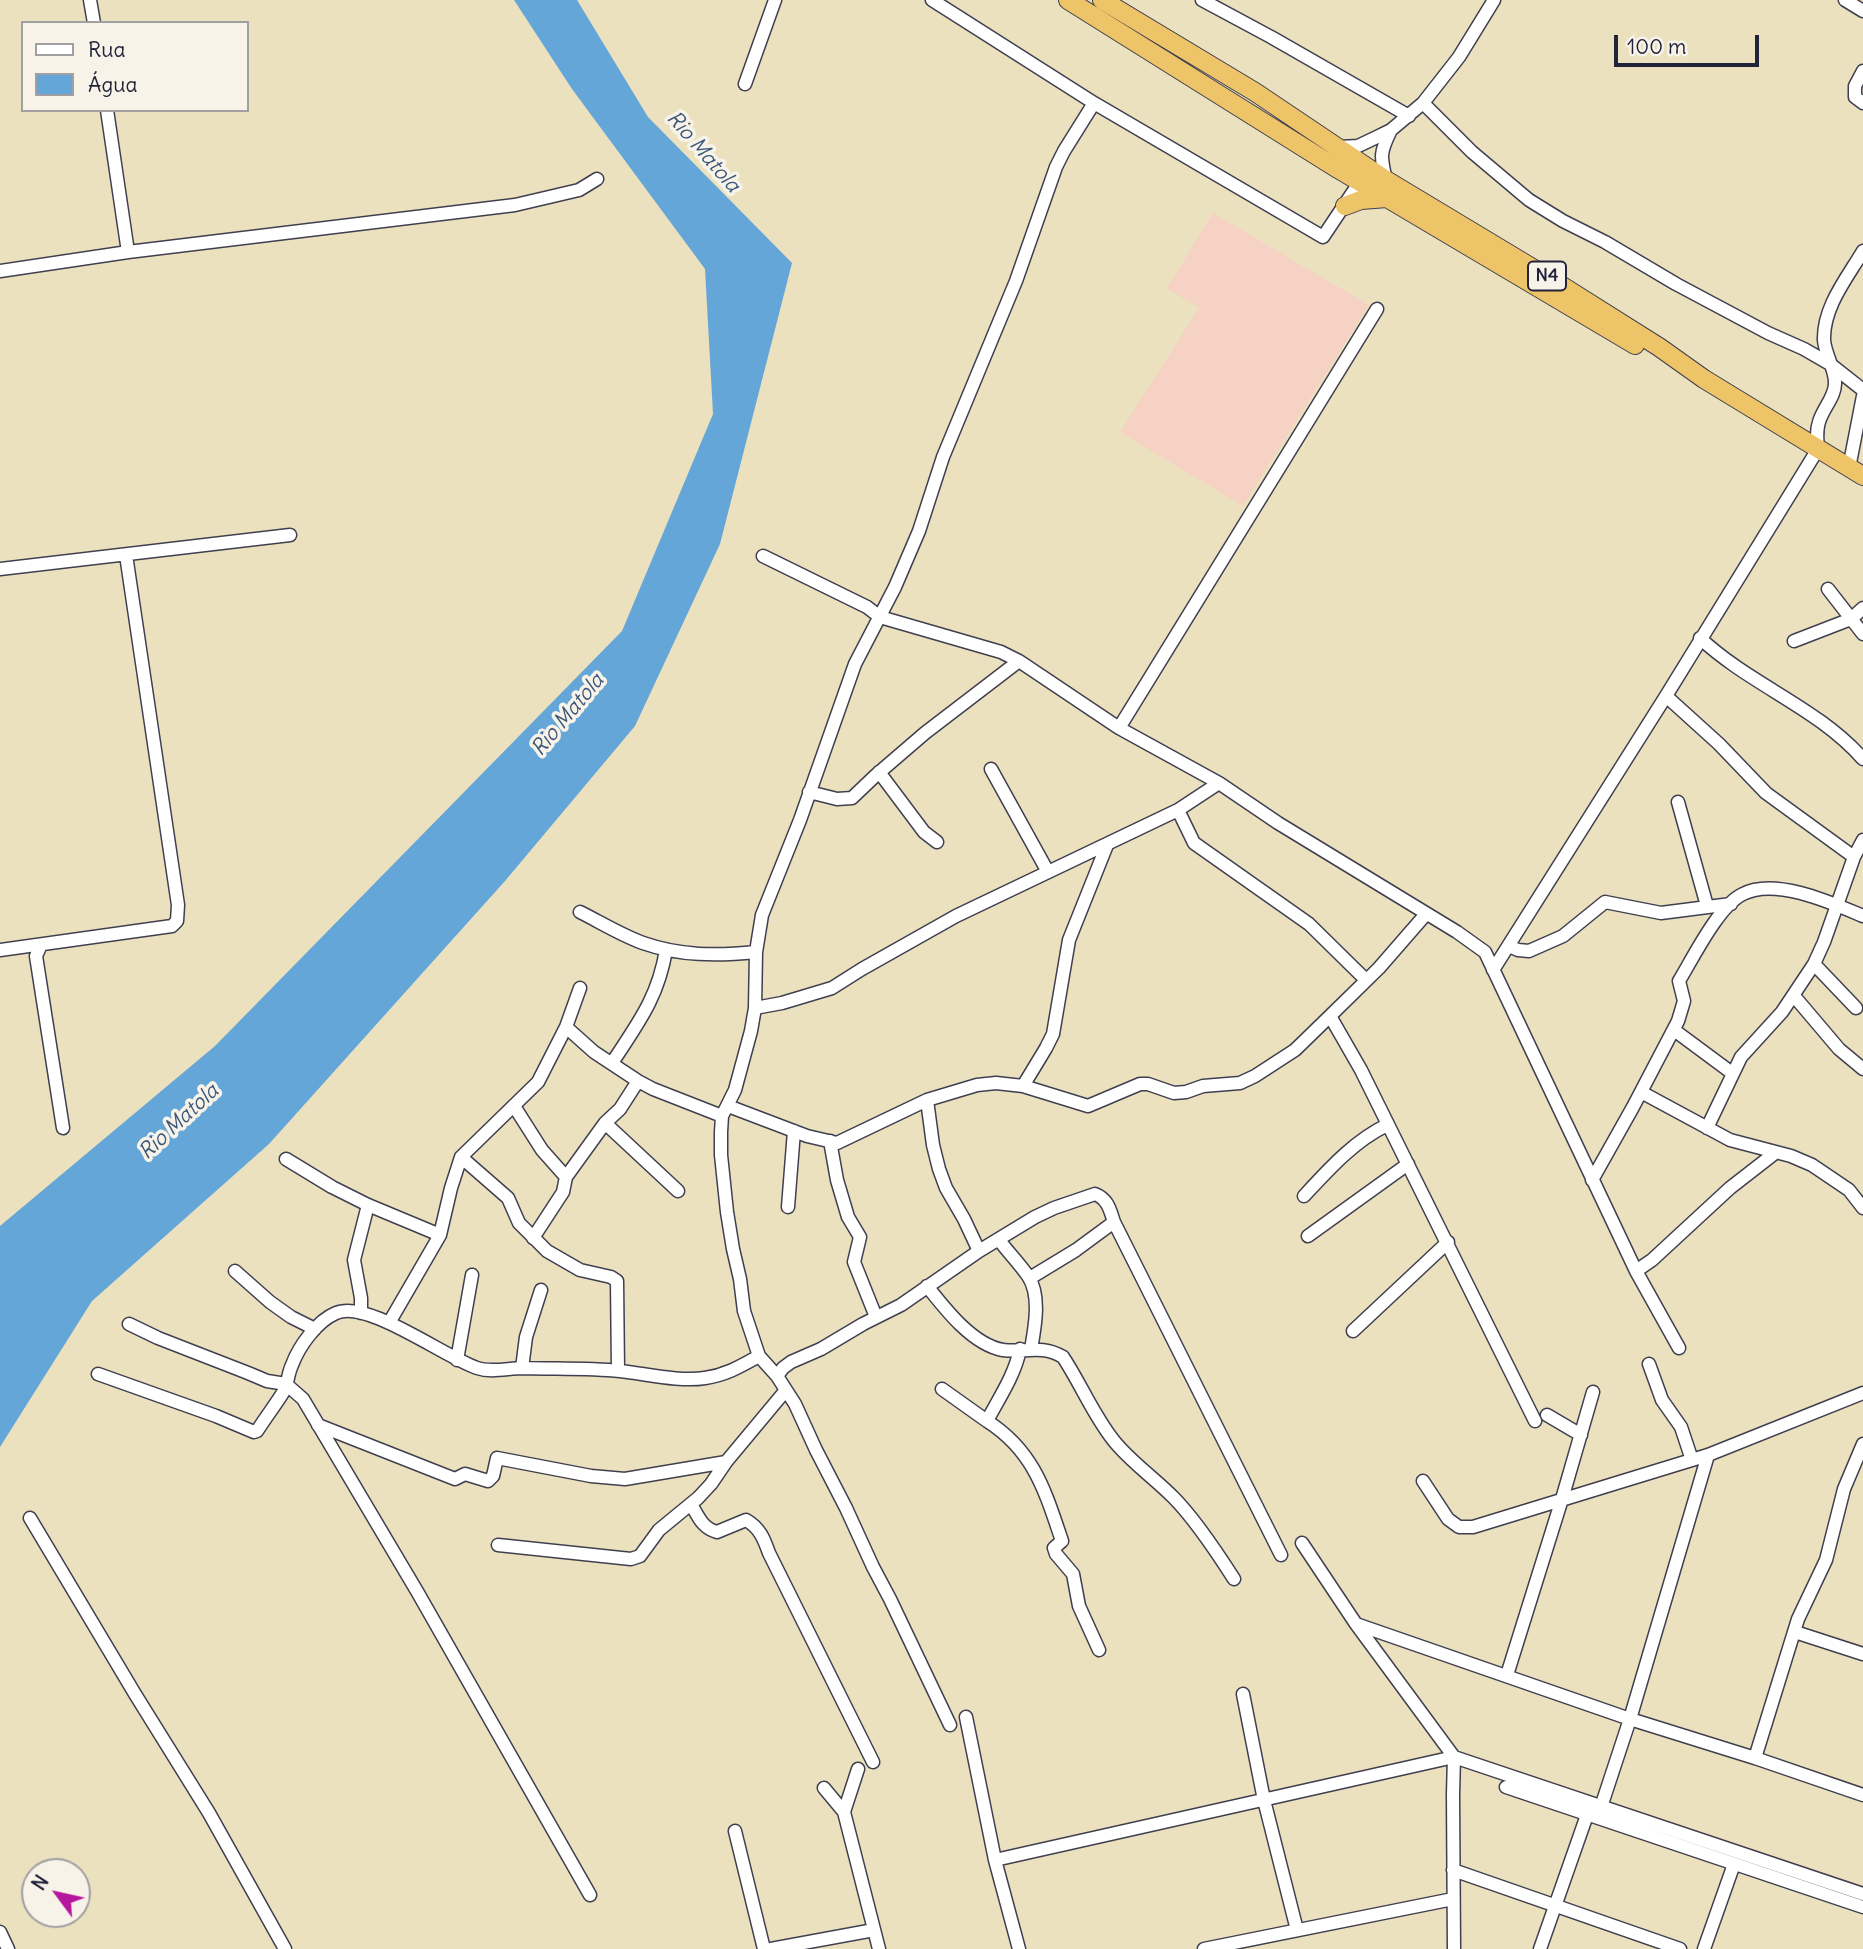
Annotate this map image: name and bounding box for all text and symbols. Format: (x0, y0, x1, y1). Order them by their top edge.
legend (21, 21, 248, 112)
scale bar (1618, 21, 1763, 65)
text: 100 m (1627, 33, 1686, 60)
text: Rua (88, 36, 125, 63)
text: Água (88, 71, 137, 98)
water label: Rio Matola (661, 106, 745, 198)
road number: N4 (1528, 262, 1566, 290)
water label: Rio Matola (526, 669, 610, 761)
water label: Rio Matola (134, 1079, 224, 1165)
north arrow (21, 1858, 91, 1928)
text: N (26, 1871, 54, 1895)

